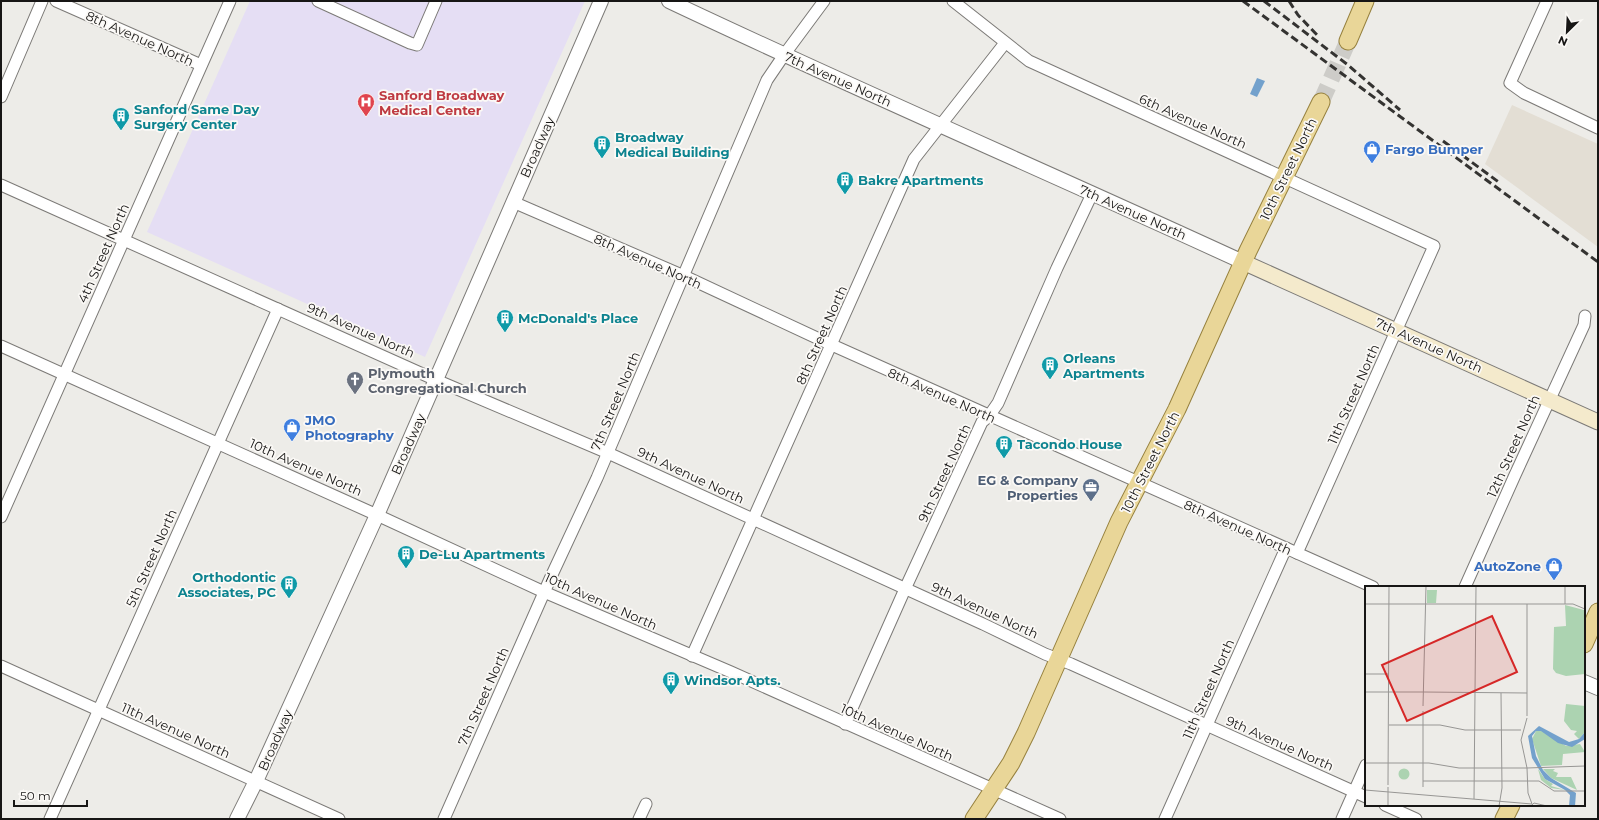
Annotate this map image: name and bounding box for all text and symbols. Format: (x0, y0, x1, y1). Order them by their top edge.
street label: 8th Avenue North (84, 7, 196, 69)
north arrow (1547, 12, 1587, 52)
text: N (1556, 33, 1570, 49)
street label: 7th Avenue North (782, 48, 894, 110)
place label: Sanford Broadway Medical Center (379, 87, 505, 118)
street label: 6th Avenue North (1137, 90, 1249, 152)
hospital icon: Sanford Broadway Medical Center (356, 92, 376, 117)
place label: Sanford Same Day Surgery Center (134, 101, 259, 132)
building icon: Sanford Same Day Surgery Center (111, 106, 131, 131)
street label: Broadway (516, 113, 558, 180)
street label: 10th Street North (1256, 115, 1320, 223)
place label: Broadway Medical Building (615, 129, 730, 160)
building icon: Broadway Medical Building (592, 134, 612, 159)
shop icon: Fargo Bumper (1362, 139, 1382, 164)
place label: Fargo Bumper (1385, 141, 1484, 157)
building icon: Bakre Apartments (835, 170, 855, 195)
place label: Bakre Apartments (858, 172, 984, 188)
street label: 7th Avenue North (1077, 181, 1189, 243)
street label: 4th Street North (74, 201, 132, 305)
street label: 8th Avenue North (592, 230, 704, 292)
street label: 8th Street North (792, 283, 850, 387)
street label: 9th Avenue North (305, 299, 417, 361)
building icon: McDonald's Place (495, 308, 515, 333)
place label: McDonald's Place (518, 310, 638, 326)
street label: 7th Avenue North (1373, 314, 1485, 376)
street label: 11th Street North (1324, 342, 1382, 446)
street label: 7th Street North (587, 349, 643, 453)
place label: Orleans Apartments (1062, 350, 1145, 381)
building icon: Orleans Apartments (1040, 355, 1060, 380)
street label: 8th Avenue North (886, 364, 998, 426)
place label: Plymouth Congregational Church (368, 365, 527, 396)
church icon: Plymouth Congregational Church (345, 370, 365, 395)
street label: 12th Street North (1483, 392, 1543, 500)
street label: 10th Street North (1117, 409, 1183, 515)
street label: Broadway (387, 410, 429, 477)
place label: JMO Photography (304, 412, 394, 443)
shop icon: JMO Photography (282, 417, 302, 442)
street label: 9th Street North (914, 421, 974, 525)
building icon: Tacondo House (994, 434, 1014, 459)
street label: 10th Avenue North (247, 435, 365, 499)
place label: Tacondo House (1017, 436, 1122, 452)
street label: 9th Avenue North (635, 443, 747, 507)
place label: EG & Company Properties (978, 472, 1078, 503)
office icon: EG & Company Properties (1081, 477, 1101, 502)
street label: 8th Avenue North (1182, 496, 1294, 558)
street label: 5th Street North (122, 506, 180, 610)
building icon: De-Lu Apartments (396, 544, 416, 569)
place label: De-Lu Apartments (419, 546, 545, 562)
shop icon: AutoZone (1544, 556, 1564, 581)
place label: AutoZone (1473, 558, 1541, 574)
place label: Orthodontic Associates, PC (177, 569, 277, 600)
street label: 10th Avenue North (542, 569, 660, 633)
building icon: Orthodontic Associates, PC (279, 574, 299, 599)
street label: 9th Avenue North (929, 578, 1041, 642)
inset map (1365, 586, 1585, 806)
street label: 11th Street North (1179, 637, 1237, 741)
street label: 7th Street North (454, 644, 512, 748)
building icon: Windsor Apts. (661, 670, 681, 695)
place label: Windsor Apts. (684, 672, 781, 688)
street label: 11th Avenue North (119, 699, 233, 761)
street label: 10th Avenue North (838, 700, 956, 764)
street label: Broadway (254, 706, 296, 773)
street label: 9th Avenue North (1224, 712, 1336, 774)
scale bar (14, 782, 87, 808)
text: 50 m (20, 788, 51, 803)

